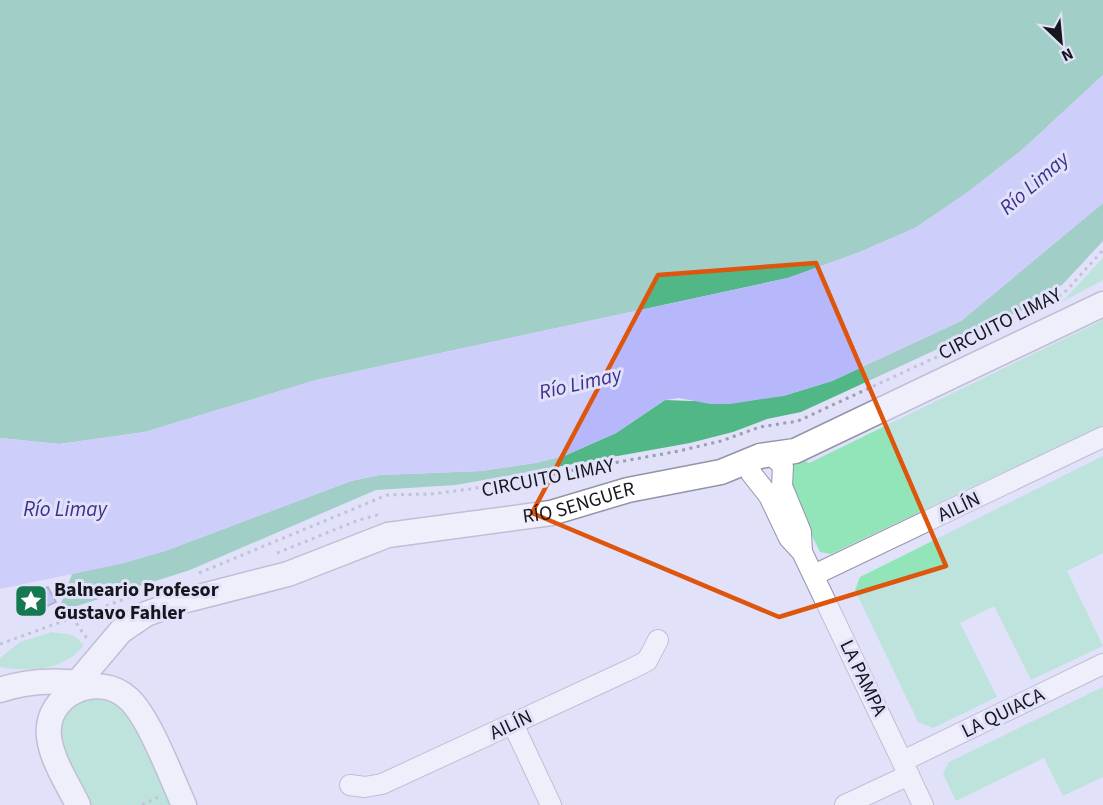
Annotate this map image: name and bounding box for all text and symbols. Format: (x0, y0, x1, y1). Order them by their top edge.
north arrow (1031, 12, 1091, 72)
text: N (1058, 42, 1077, 67)
water label: Río Limay (993, 143, 1077, 222)
street label: CIRCUITO LIMAY (934, 281, 1067, 367)
water label: Río Limay (536, 359, 626, 407)
street label: CIRCUITO LIMAY (479, 451, 617, 505)
street label: RÍO SENGUER (521, 475, 637, 531)
street label: AILÍN (933, 485, 985, 529)
water label: Río Limay (23, 494, 108, 524)
place label: Balneario Profesor Gustavo Fahler (54, 576, 219, 627)
place icon: Balneario Profesor Gustavo Fahler (13, 583, 49, 619)
street label: LA PAMPA (833, 635, 894, 721)
street label: LA QUIACA (957, 681, 1049, 745)
street label: AILÍN (485, 703, 537, 747)

